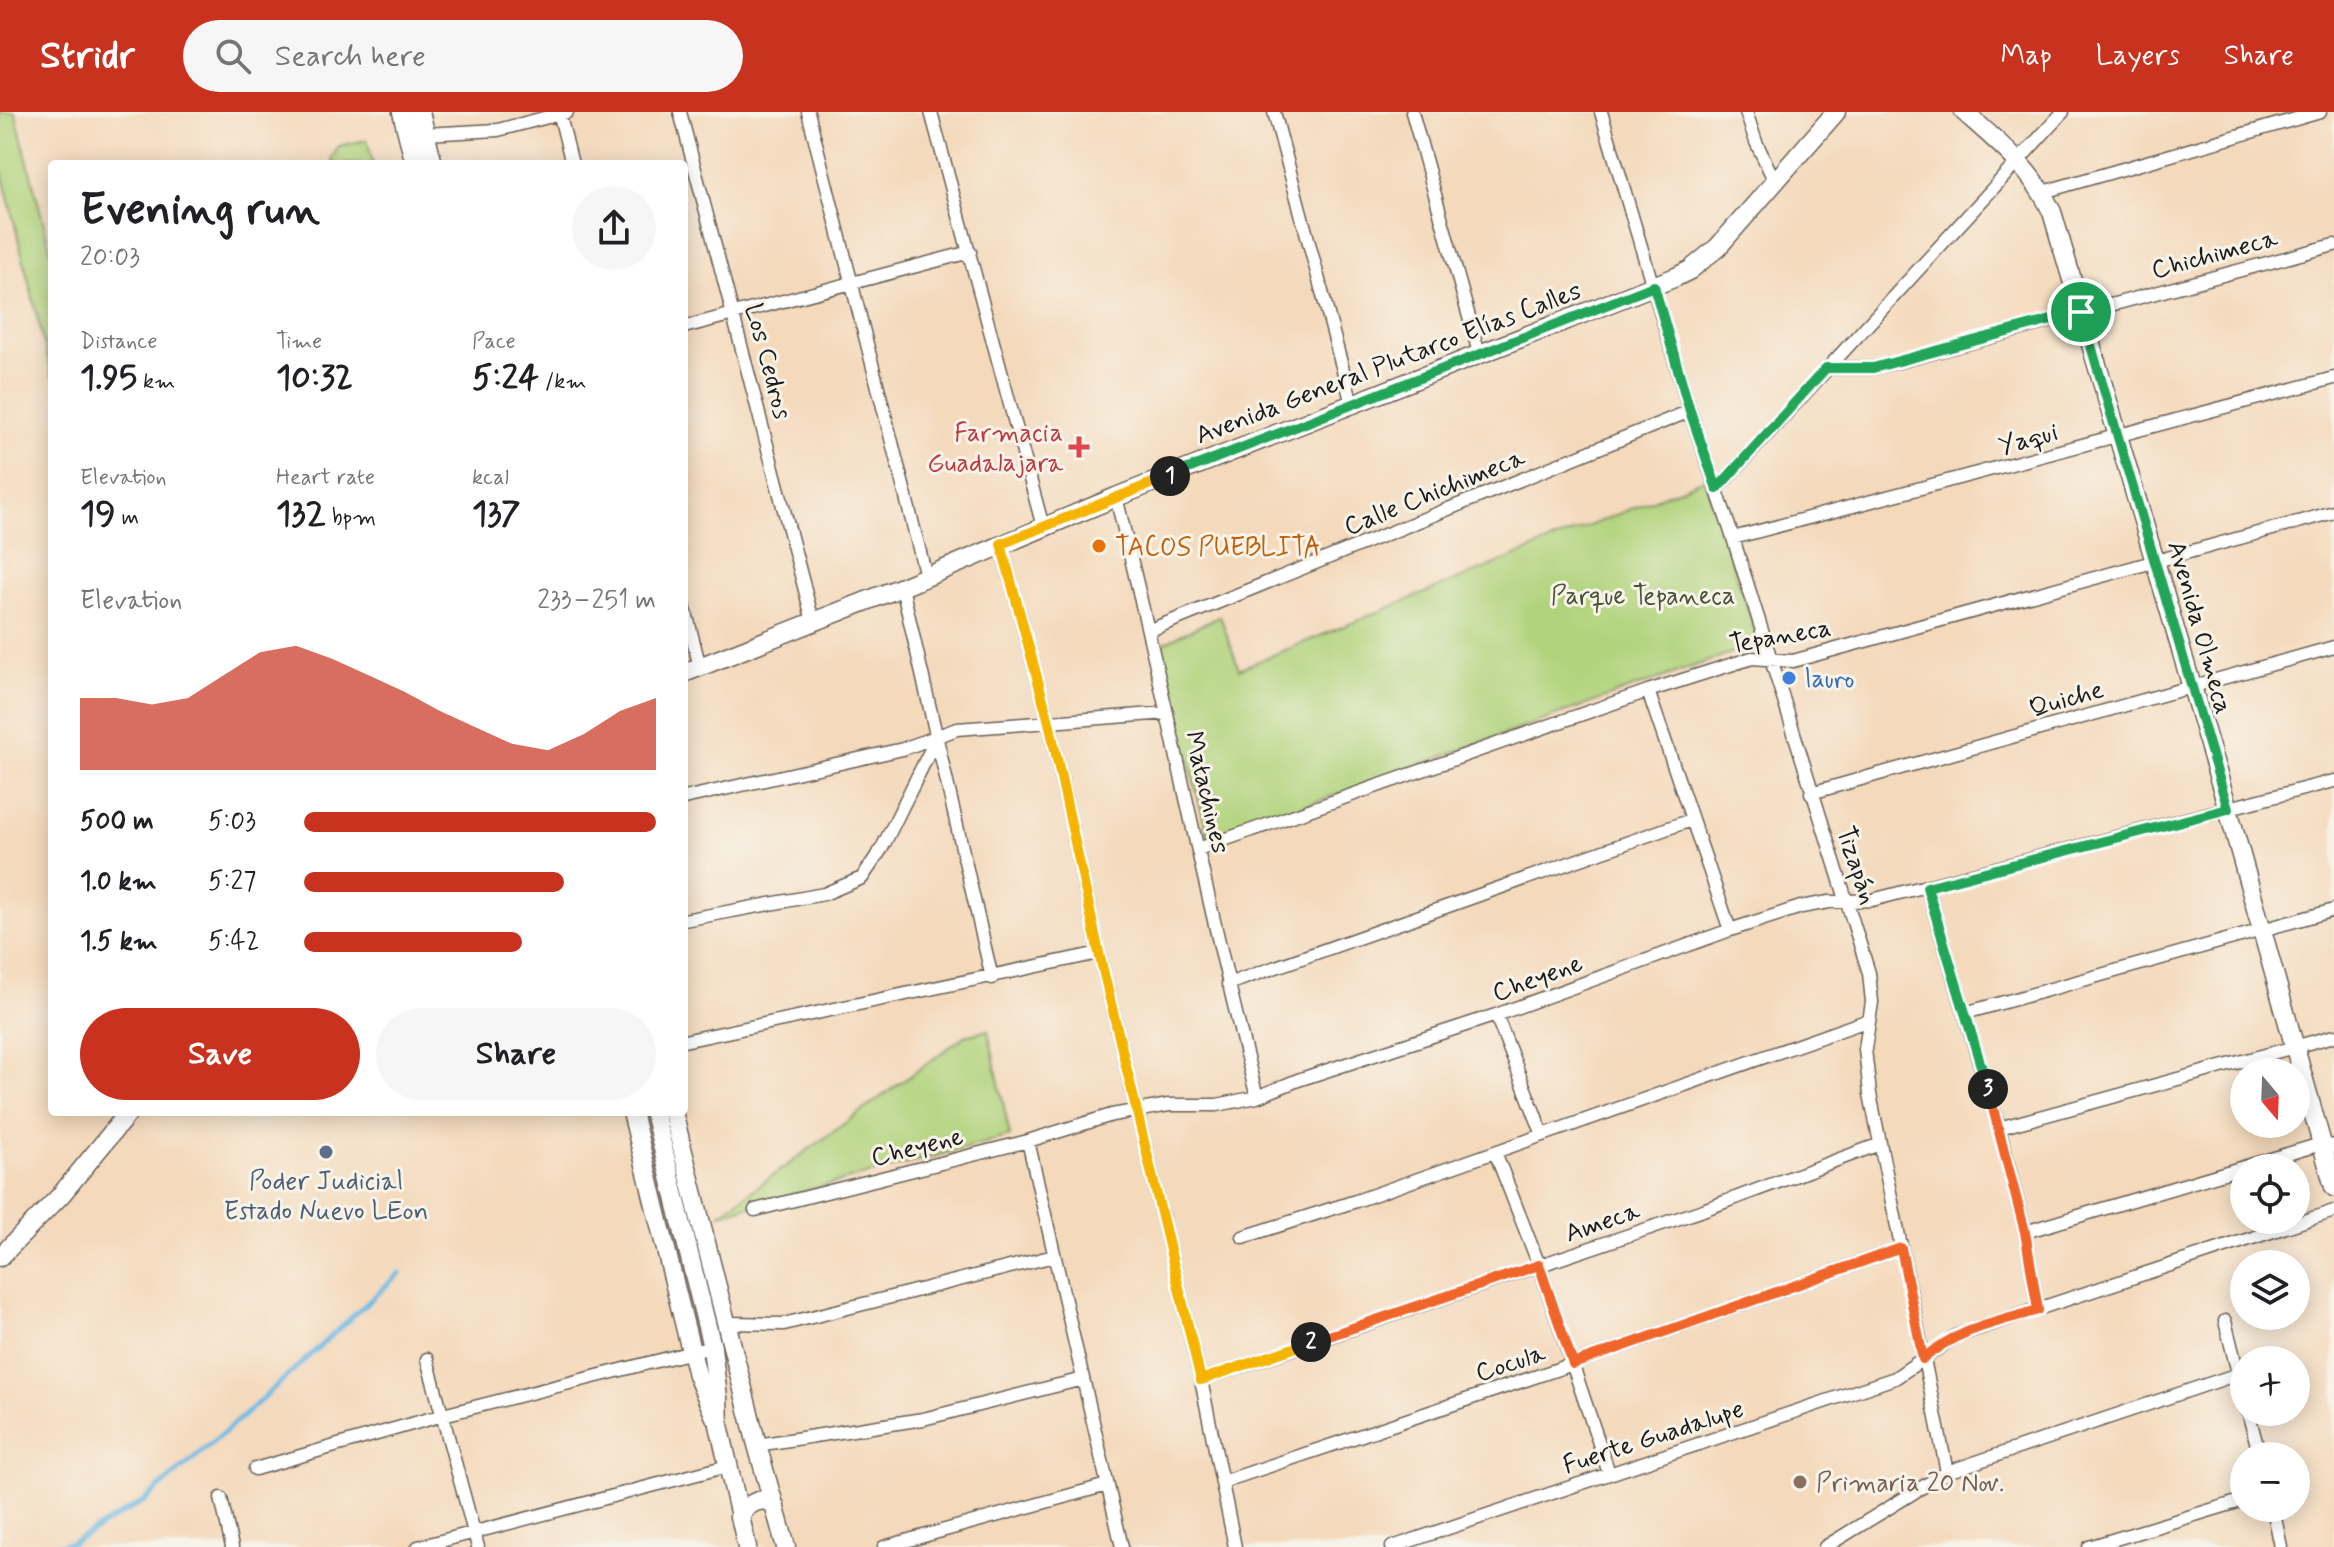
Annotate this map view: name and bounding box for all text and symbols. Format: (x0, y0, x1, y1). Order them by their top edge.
search box (183, 20, 743, 92)
text: Stridr (40, 32, 135, 81)
icon: search (211, 34, 255, 78)
text: Search here (275, 37, 426, 76)
text: Map (2001, 38, 2052, 75)
text: Layers (2096, 38, 2180, 75)
text: Share (2224, 38, 2294, 75)
text: Evening run (80, 182, 320, 240)
button: share (572, 186, 656, 270)
street label: Chichimeca (2148, 222, 2282, 288)
text: 20:03 (80, 241, 140, 275)
street label: Avenida General Plutarco Elías Calles (1191, 274, 1586, 453)
pin (2047, 278, 2115, 346)
icon: arrive (2059, 290, 2103, 334)
street label: Los Cedros (735, 300, 799, 423)
text: Distance (80, 328, 157, 356)
text: Time (276, 328, 322, 356)
text: Pace (472, 328, 516, 356)
text: 1.95 (80, 356, 137, 401)
text: 10:32 (276, 356, 353, 401)
text: 5:24 (472, 356, 539, 401)
text: km (137, 368, 175, 396)
text: /km (539, 368, 586, 396)
street label: Yaqui (1995, 416, 2062, 464)
place label: Farmacia Guadalajara (927, 417, 1063, 481)
marker: Farmacia Guadalajara (1070, 438, 1088, 456)
street label: Calle Chichimeca (1339, 441, 1531, 545)
pin: 1 (1150, 456, 1190, 496)
text: 1 (1165, 462, 1175, 490)
text: Elevation (80, 464, 167, 492)
text: Heart rate (276, 464, 375, 492)
text: kcal (472, 464, 509, 492)
text: 19 (80, 492, 115, 537)
text: 132 (276, 492, 326, 537)
text: 137 (472, 492, 521, 537)
text: m (115, 504, 139, 532)
text: bpm (326, 504, 376, 532)
place label: TACOS PUEBLITA (1115, 531, 1321, 565)
marker: TACOS PUEBLITA (1090, 537, 1108, 555)
street label: Avenida Olmeca (2158, 537, 2240, 718)
park label: Parque Tepaneca (1551, 580, 1735, 614)
text: Elevation (80, 584, 182, 618)
text: 233–251 m (537, 584, 656, 618)
street label: Tepaneca (1727, 611, 1834, 663)
place label: lauro (1805, 663, 1855, 697)
marker: lauro (1780, 669, 1798, 687)
street label: Quiche (2025, 673, 2108, 727)
street label: Matachines (1175, 728, 1237, 857)
text: 500 m (80, 805, 154, 839)
text: 5:03 (208, 805, 256, 839)
street label: Tizapán (1828, 822, 1885, 909)
text: 1.0 km (80, 865, 157, 899)
text: 5:27 (208, 865, 256, 899)
text: 1.5 km (80, 925, 158, 959)
text: 5:42 (208, 925, 259, 959)
street label: Cheyene (1488, 947, 1588, 1011)
button: Save (80, 1008, 360, 1100)
button: Share (376, 1008, 656, 1100)
north arrow (2230, 1058, 2310, 1138)
map controls (2230, 1058, 2310, 1522)
pin: 3 (1968, 1069, 2008, 1109)
text: 3 (1983, 1075, 1993, 1103)
street label: Cheyene (868, 1120, 967, 1176)
marker: Poder Judicial Estado Nuevo LEon (317, 1143, 335, 1161)
button: locate (2230, 1154, 2310, 1234)
place label: Poder Judicial Estado Nuevo LEon (224, 1165, 428, 1229)
street label: Ameca (1561, 1194, 1645, 1251)
button: layers (2230, 1250, 2310, 1330)
pin: 2 (1291, 1322, 1331, 1362)
text: 2 (1306, 1328, 1316, 1356)
street label: Cocula (1471, 1337, 1550, 1391)
button: + (2230, 1346, 2310, 1426)
street label: Fuerte Guadalupe (1559, 1393, 1748, 1483)
button: − (2230, 1442, 2310, 1522)
place label: Primaria 20 Nov. (1816, 1467, 2004, 1501)
marker: Primaria 20 Nov. (1791, 1473, 1809, 1491)

